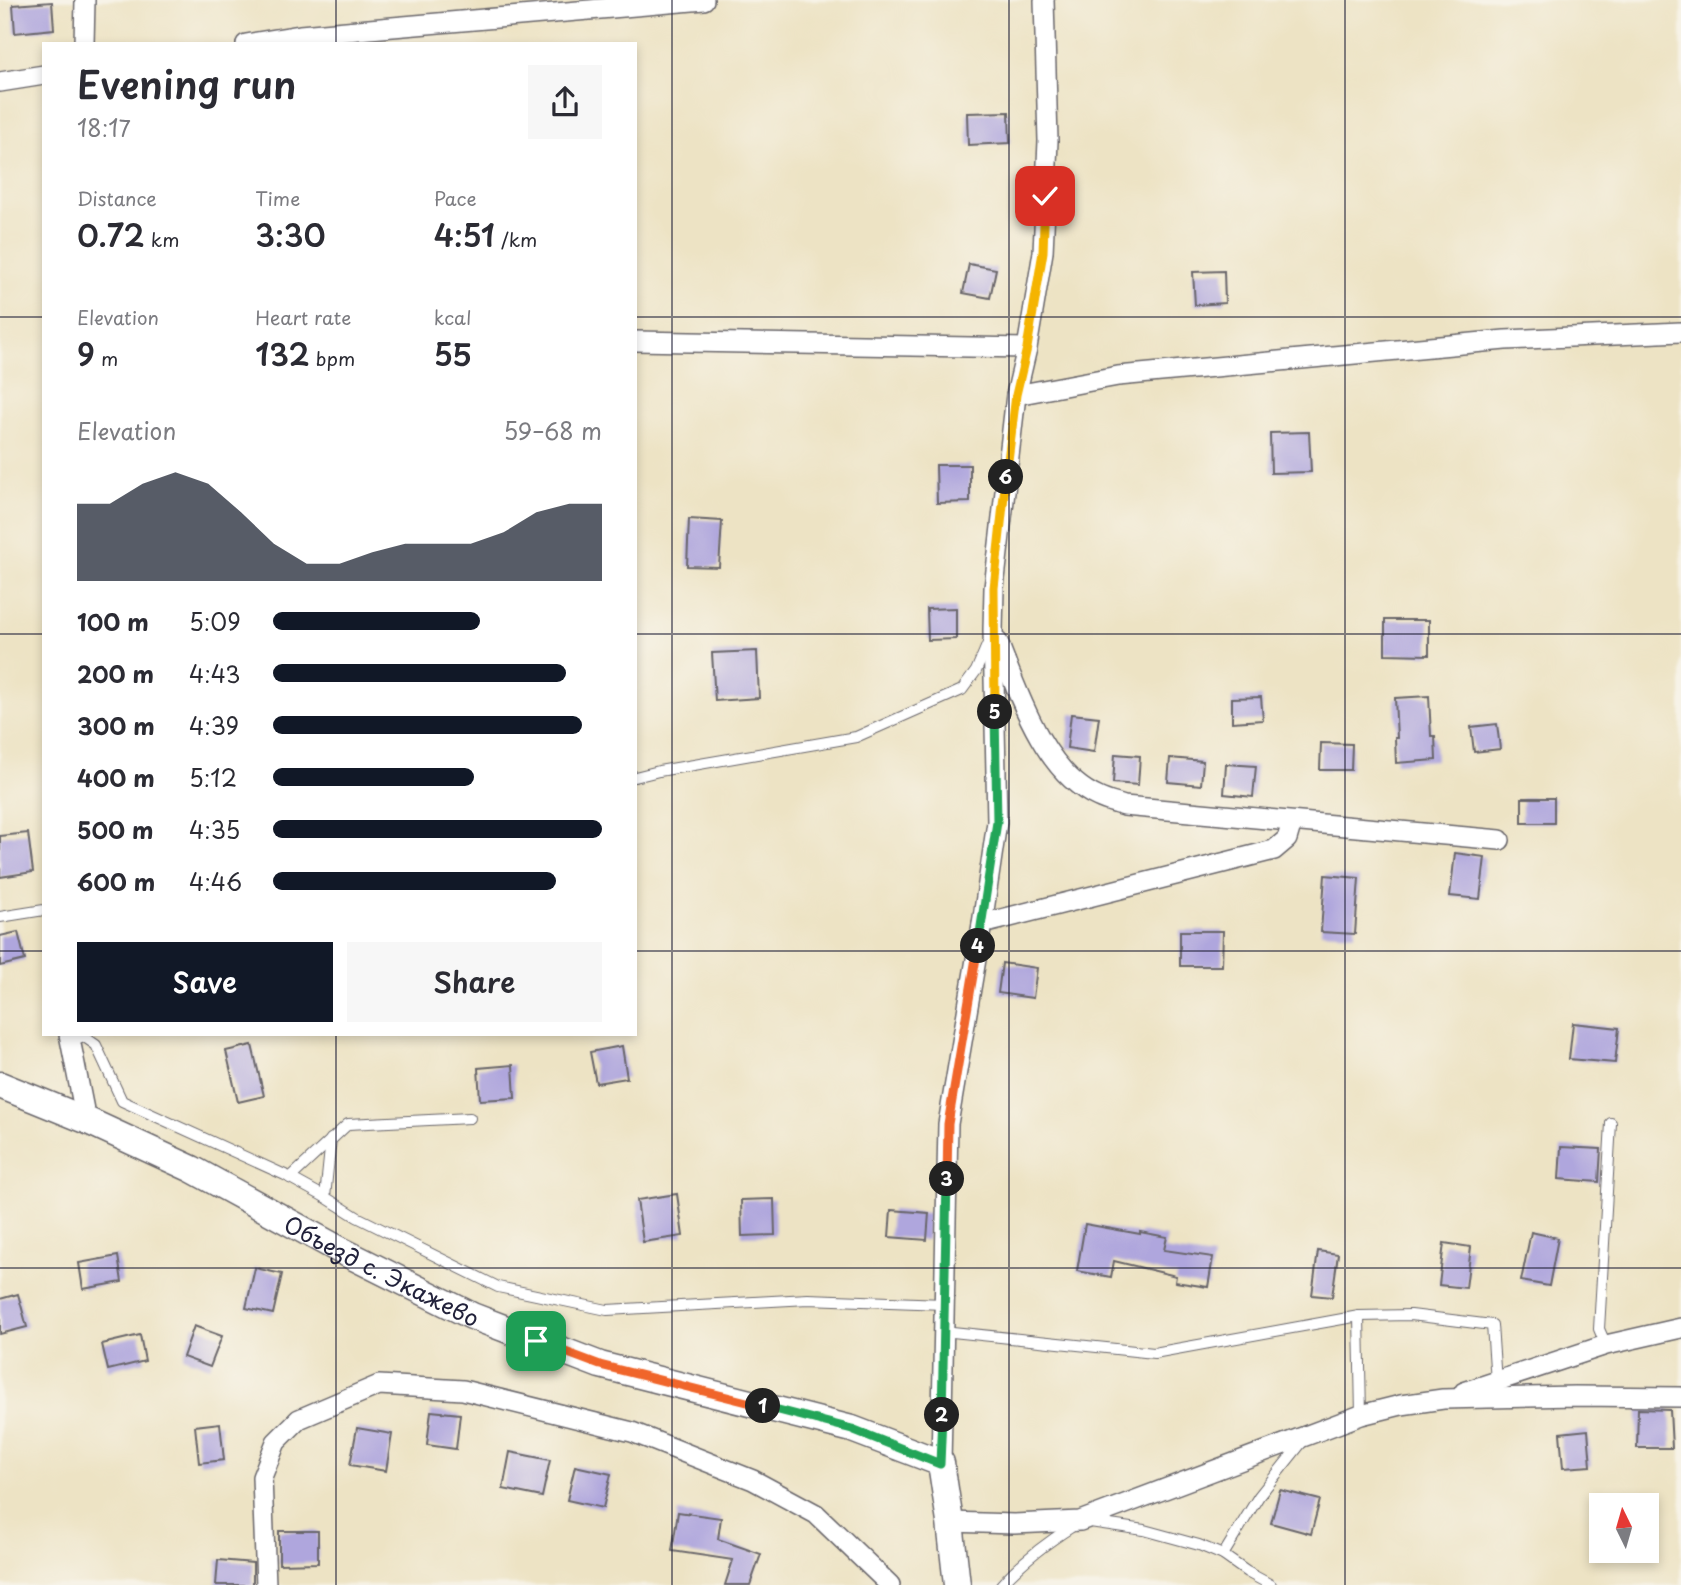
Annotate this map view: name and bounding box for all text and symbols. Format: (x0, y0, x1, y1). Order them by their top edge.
text: Evening run (77, 55, 296, 112)
button: share (528, 65, 602, 139)
text: 18:17 (77, 110, 131, 145)
pin (1015, 166, 1075, 226)
icon: check (1026, 177, 1064, 215)
text: Distance (77, 184, 157, 212)
text: Time (255, 184, 300, 212)
text: Pace (434, 184, 477, 212)
text: 0.72 (77, 212, 145, 257)
text: 3:30 (255, 212, 326, 257)
text: 4:51 (434, 212, 495, 257)
text: km (145, 225, 179, 253)
text: /km (495, 225, 537, 253)
text: Elevation (77, 303, 159, 331)
text: Heart rate (255, 303, 351, 331)
text: kcal (434, 303, 472, 331)
text: 9 (77, 331, 95, 376)
text: 132 (255, 331, 310, 376)
text: 55 (434, 331, 472, 376)
text: m (95, 344, 118, 372)
text: bpm (310, 344, 355, 372)
text: Elevation (77, 413, 176, 448)
text: 59–68 m (503, 413, 602, 448)
pin: 6 (988, 460, 1024, 494)
text: 6 (999, 462, 1012, 490)
text: 100 m (77, 604, 149, 639)
text: 5:09 (189, 604, 241, 639)
text: 200 m (77, 656, 154, 691)
text: 4:43 (189, 656, 241, 691)
pin: 5 (978, 694, 1012, 730)
text: 5 (988, 697, 1001, 725)
text: 300 m (77, 708, 155, 743)
text: 4:39 (189, 708, 239, 743)
text: 400 m (77, 760, 155, 795)
text: 5:12 (189, 760, 237, 795)
text: 500 m (77, 812, 154, 847)
text: 4:35 (189, 812, 240, 847)
text: 600 m (77, 864, 155, 899)
text: 4:46 (189, 864, 242, 899)
pin: 4 (960, 928, 996, 964)
text: 4 (971, 931, 984, 959)
button: Save (77, 942, 333, 1022)
button: Share (347, 942, 602, 1022)
pin: 3 (930, 1162, 964, 1196)
text: 3 (940, 1164, 953, 1192)
street label: Объезд с. Экажево (278, 1205, 484, 1335)
pin (506, 1311, 566, 1371)
icon: arrive (517, 1322, 555, 1360)
pin: 1 (746, 1388, 780, 1424)
text: 1 (758, 1391, 767, 1419)
pin: 2 (925, 1398, 960, 1432)
text: 2 (935, 1400, 948, 1428)
north arrow (1589, 1493, 1659, 1563)
map controls (1589, 1493, 1659, 1563)

